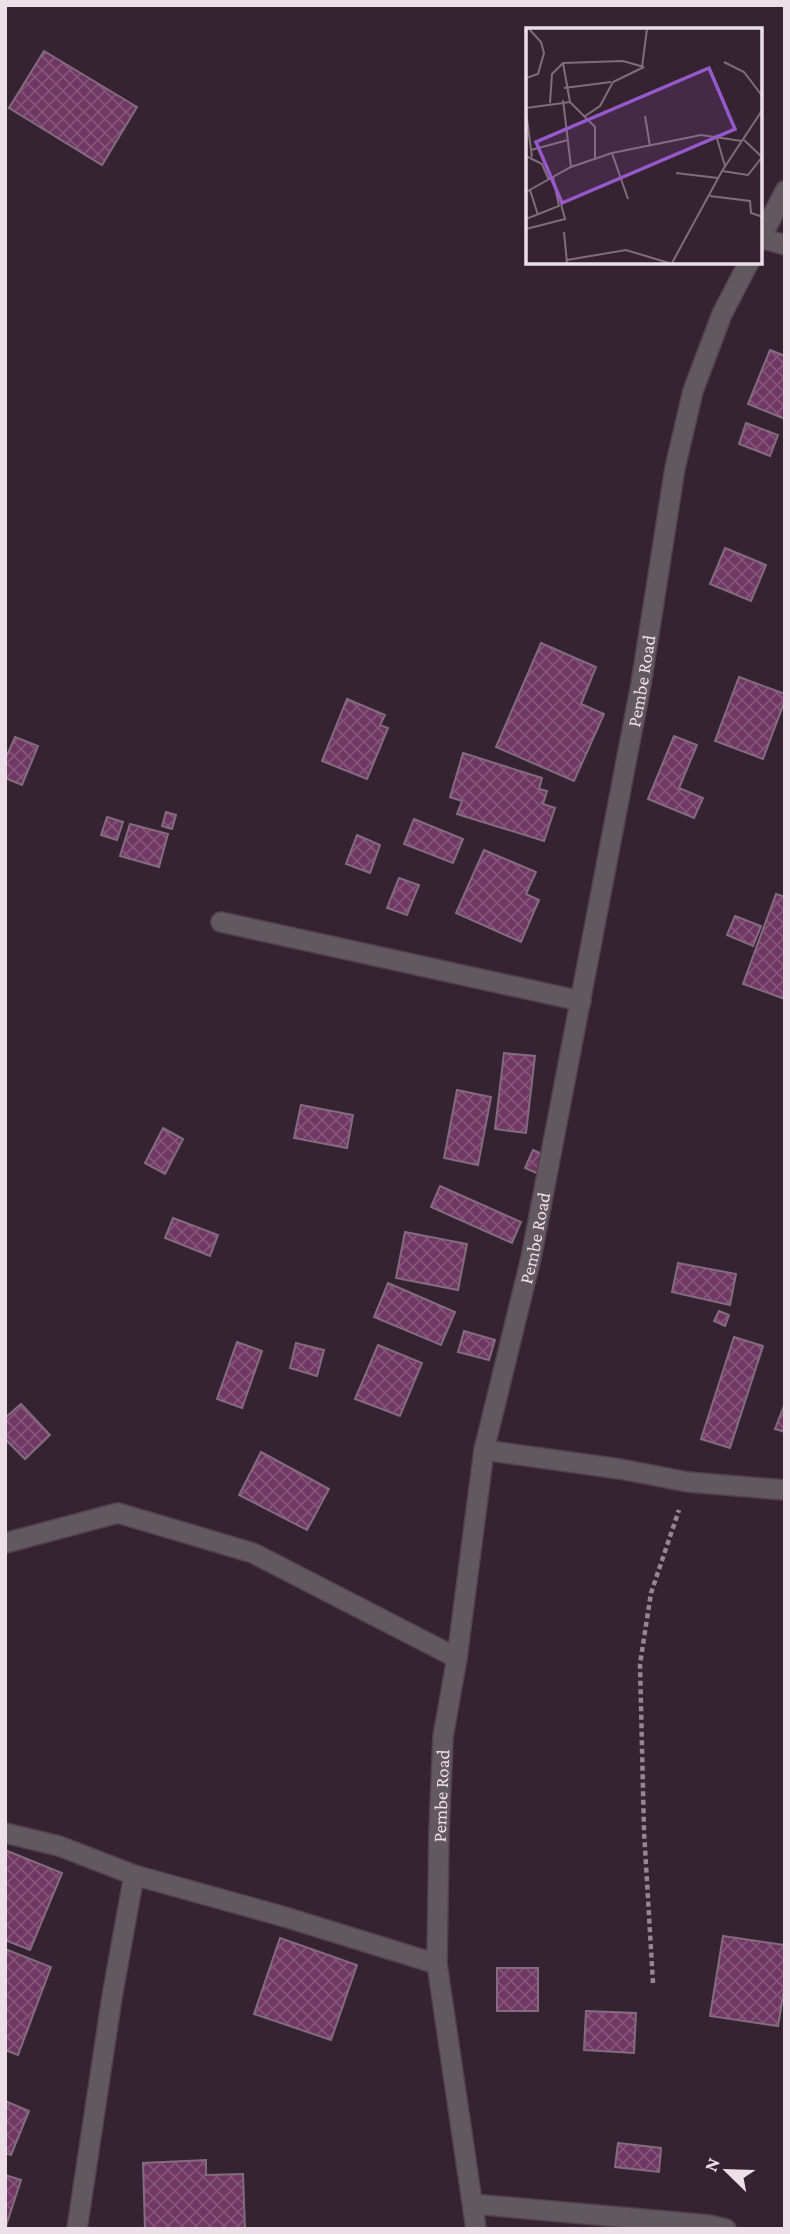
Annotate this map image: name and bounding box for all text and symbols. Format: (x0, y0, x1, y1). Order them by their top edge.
inset map (526, 28, 762, 264)
street label: Pembe Road (622, 633, 659, 729)
street label: Pembe Road (515, 1190, 554, 1286)
street label: Pembe Road (428, 1749, 453, 1843)
north arrow (692, 2136, 762, 2206)
text: N (700, 2154, 724, 2175)

